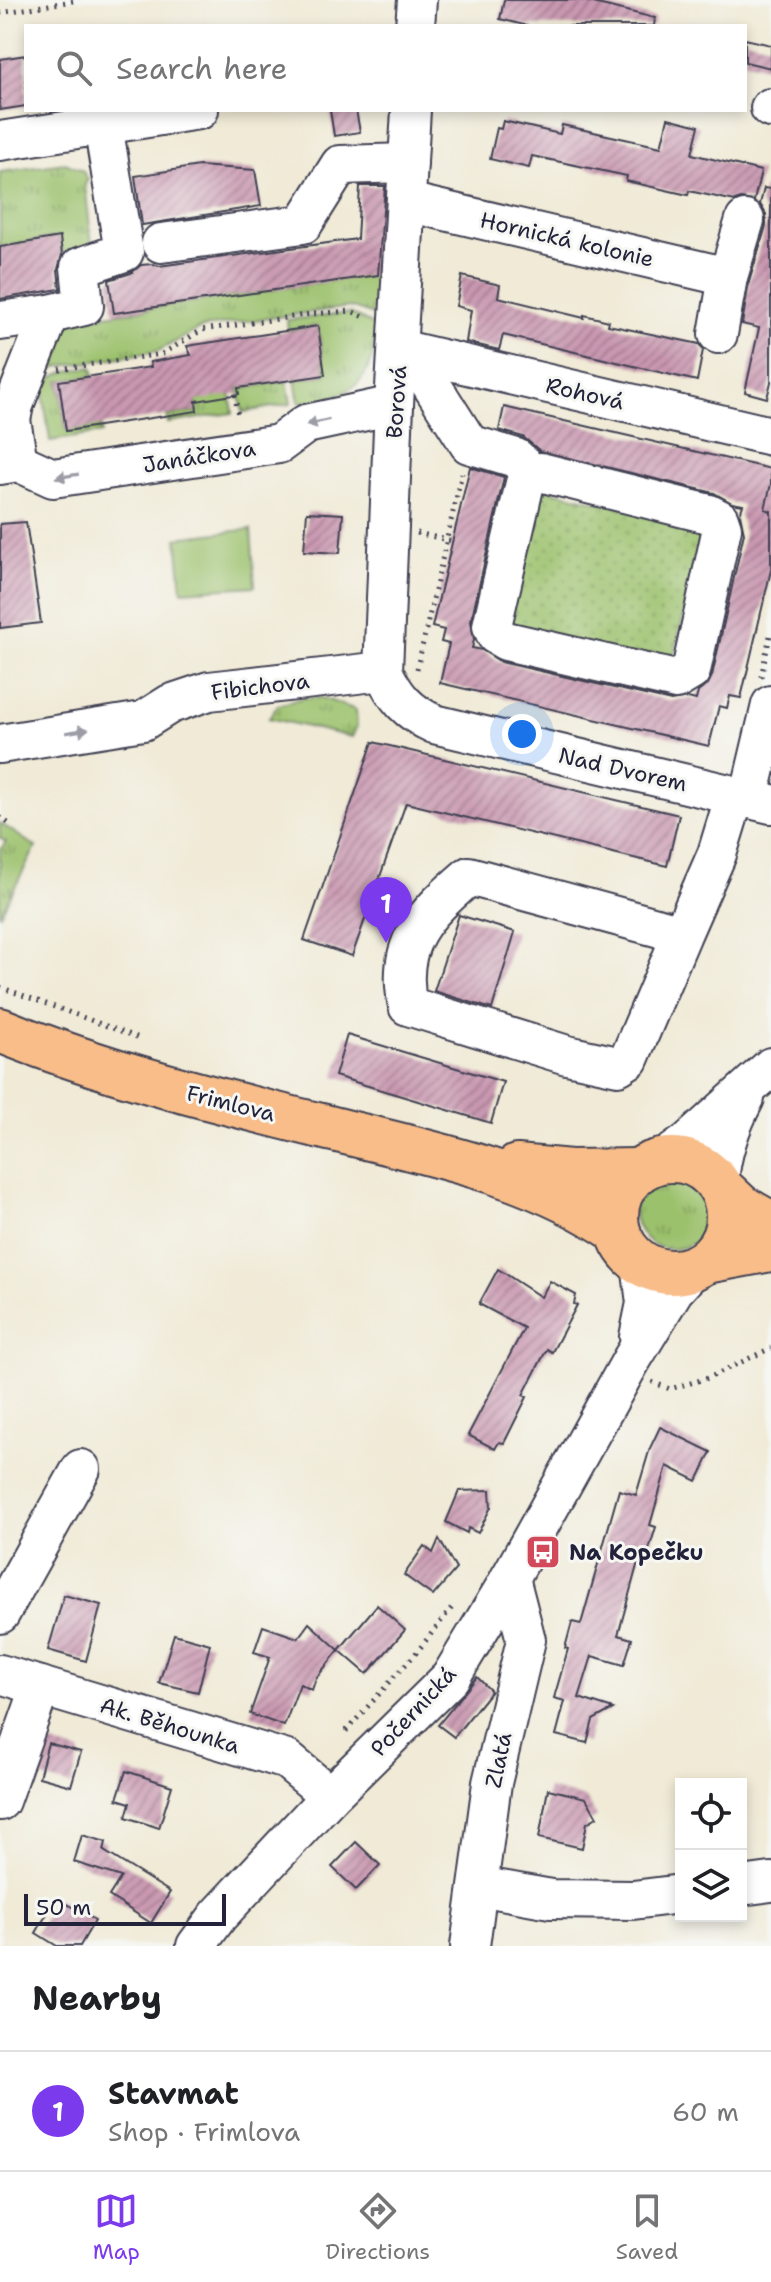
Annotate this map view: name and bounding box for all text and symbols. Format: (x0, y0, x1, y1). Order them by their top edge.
search box (24, 24, 747, 112)
icon: search (52, 46, 96, 90)
text: Search here (116, 48, 287, 89)
street label: Hornická kolonie (477, 205, 657, 274)
street label: Borová (379, 364, 414, 440)
street label: Rohová (543, 370, 627, 417)
one-way arrow (306, 416, 331, 429)
street label: Janáčkova (141, 433, 258, 480)
one-way arrow (54, 470, 79, 483)
street label: Fibichova (209, 666, 311, 707)
your location (502, 714, 542, 754)
one-way arrow (65, 725, 90, 737)
street label: Nad Dvorem (556, 741, 690, 798)
pin: 1 (360, 877, 412, 943)
street label: Frimlova (184, 1079, 278, 1129)
bus stop icon: Na Kopečku (524, 1533, 562, 1571)
place label: Na Kopečku (569, 1538, 704, 1567)
street label: Počernická (364, 1660, 463, 1763)
street label: Ak. Běhounka (96, 1690, 244, 1761)
street label: Zlatá (478, 1729, 519, 1791)
map controls (675, 1778, 747, 1922)
button: locate (675, 1778, 747, 1850)
button: layers (675, 1850, 747, 1922)
scale bar (24, 1890, 226, 1926)
text: 50 m (36, 1893, 91, 1922)
text: Nearby (32, 1975, 162, 2021)
text: Stavmat (108, 2073, 239, 2114)
text: 1 (52, 2094, 64, 2129)
text: 60 m (672, 2094, 739, 2129)
text: Shop · Frimlova (108, 2114, 300, 2149)
tab: Map (93, 2189, 140, 2266)
tab: Directions (325, 2189, 430, 2266)
tab: Saved (616, 2189, 678, 2266)

